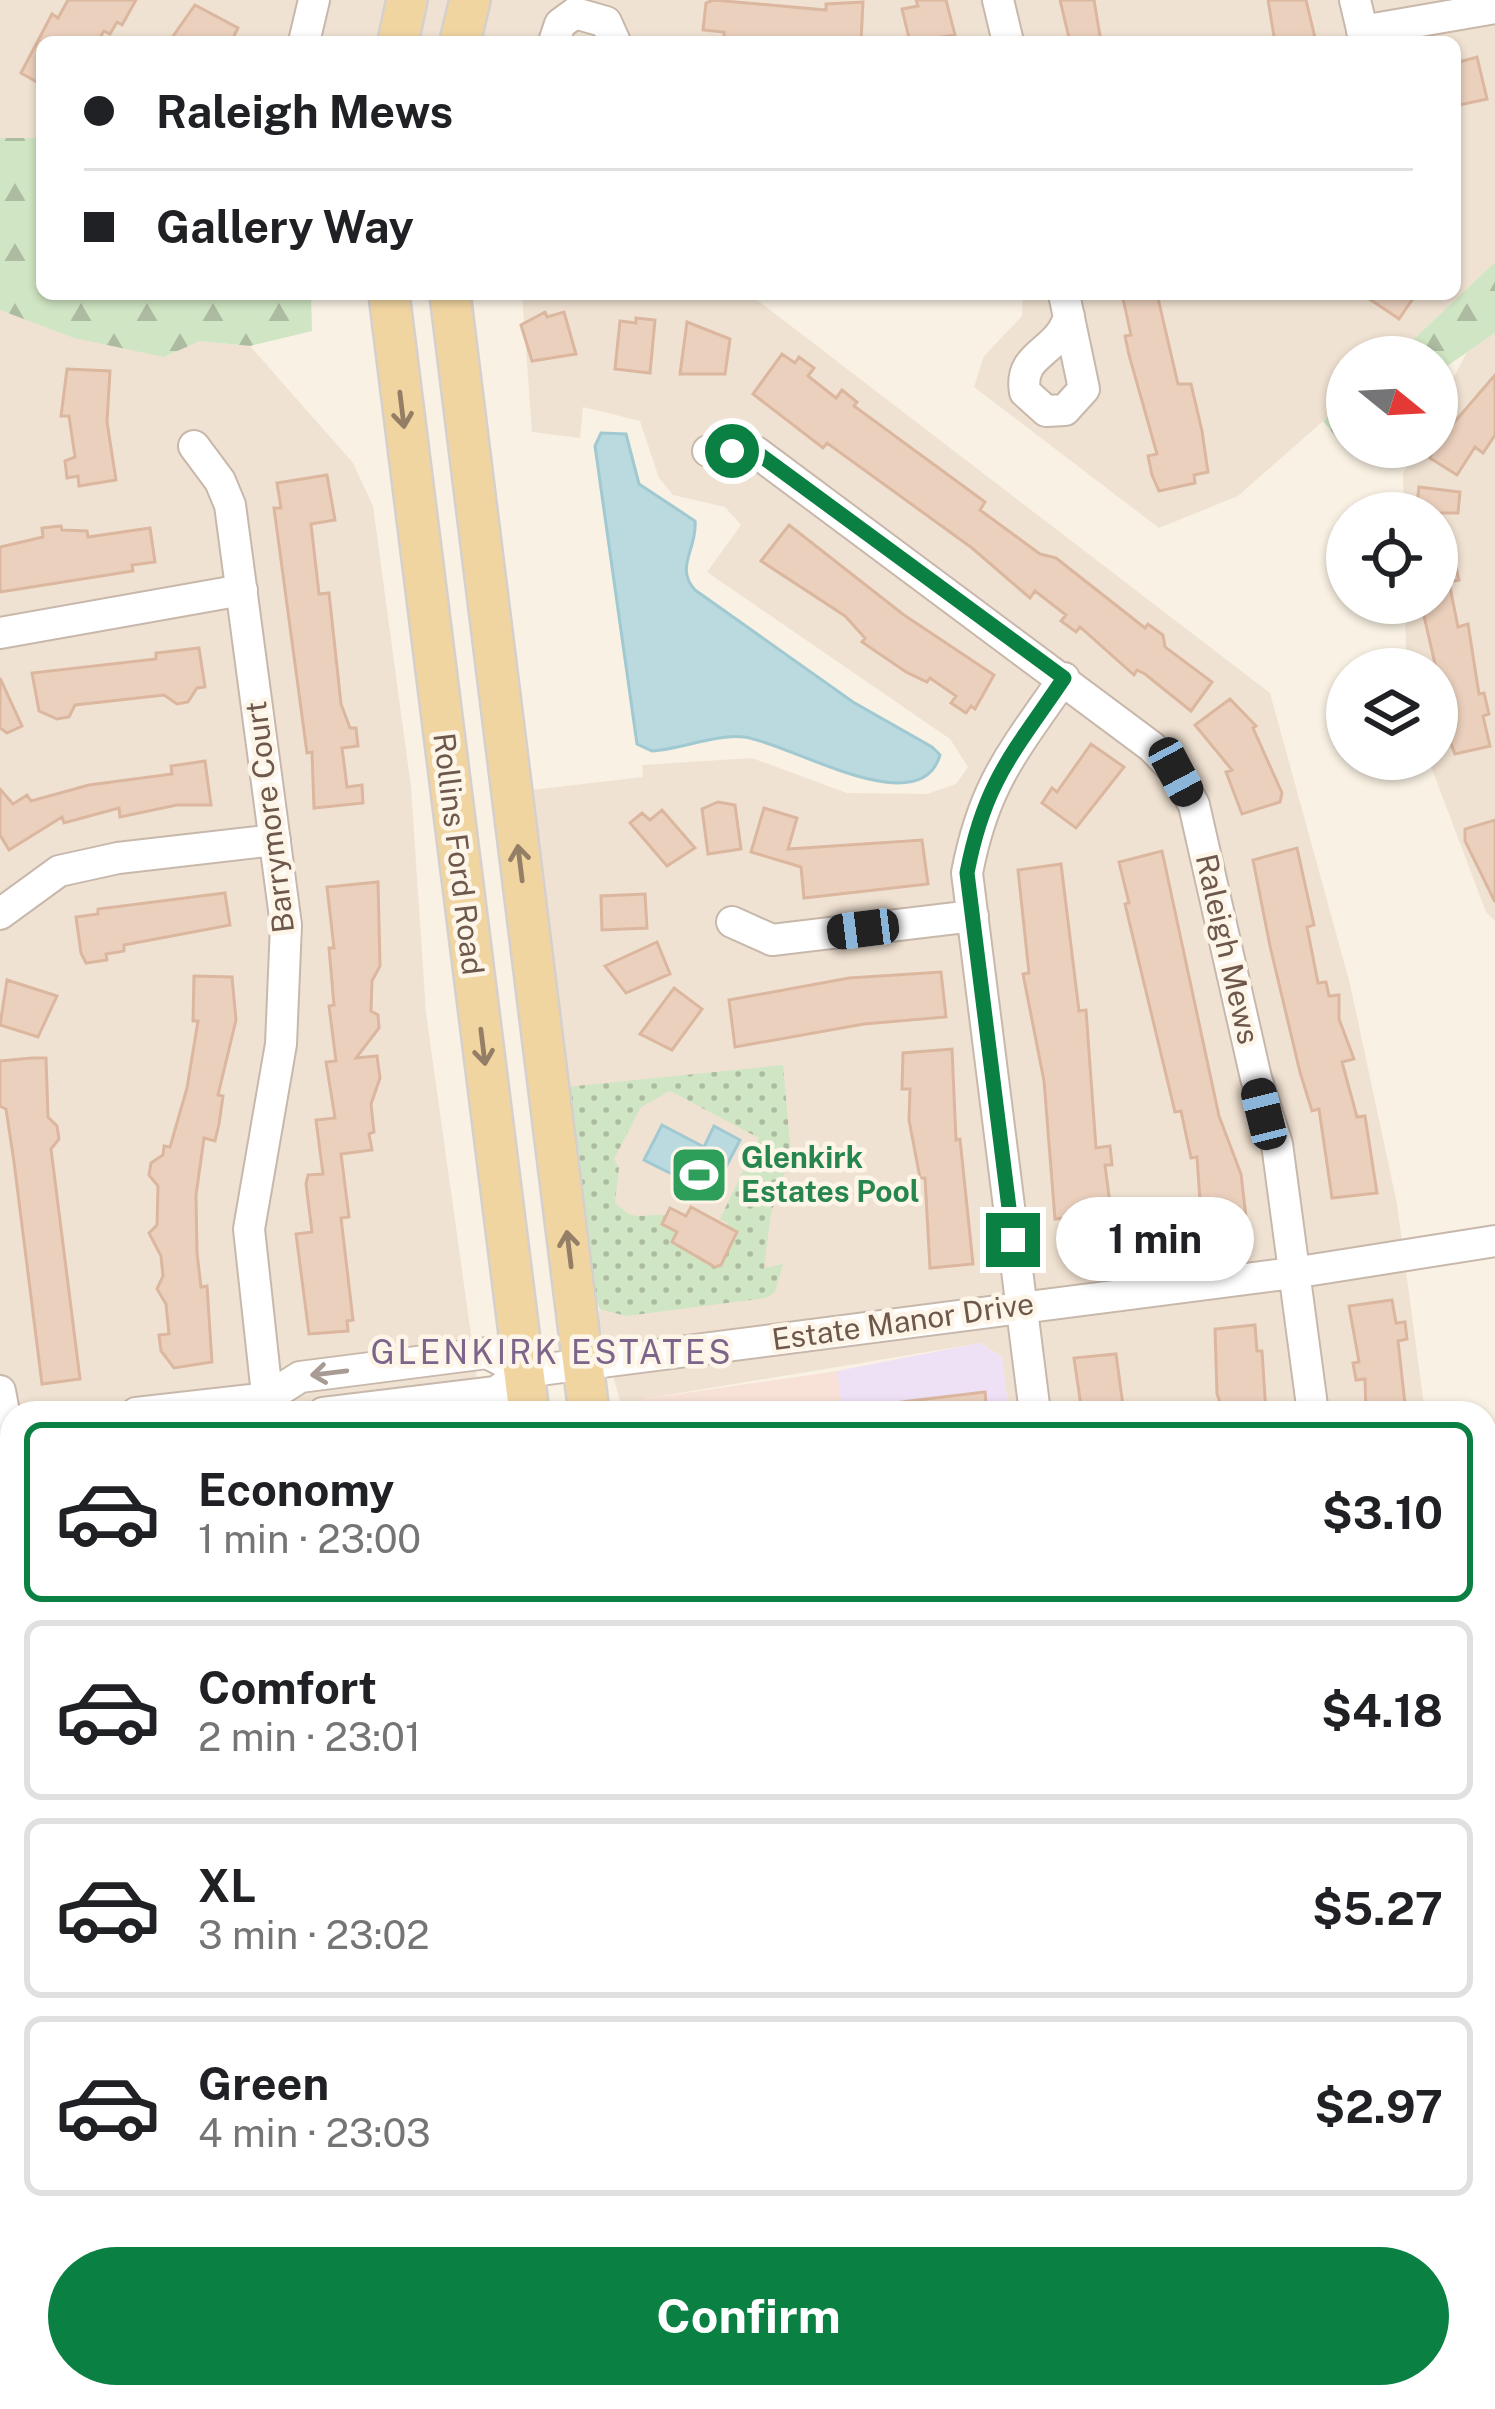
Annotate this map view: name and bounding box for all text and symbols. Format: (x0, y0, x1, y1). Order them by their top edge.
text: Raleigh Mews (156, 85, 453, 138)
text: Gallery Way (156, 200, 414, 253)
north arrow (1326, 336, 1458, 468)
map controls (1326, 336, 1458, 780)
one-way arrow (391, 390, 414, 429)
route start (705, 424, 759, 478)
button: locate (1326, 492, 1458, 624)
button: layers (1326, 648, 1458, 780)
street label: Barrymore Court (237, 699, 301, 935)
street label: Rollins Ford Road (426, 731, 492, 977)
car (1143, 732, 1209, 812)
one-way arrow (509, 844, 531, 883)
street label: Raleigh Mews (1189, 850, 1267, 1047)
car (825, 907, 901, 951)
one-way arrow (472, 1027, 494, 1066)
car (1238, 1075, 1290, 1153)
place label: Glenkirk Estates Pool (741, 1139, 920, 1209)
sports icon: Glenkirk Estates Pool (668, 1144, 730, 1206)
callout: 1 min (1055, 1198, 1253, 1282)
route end (986, 1213, 1040, 1267)
text: 1 min (1108, 1216, 1202, 1262)
one-way arrow (557, 1231, 579, 1270)
street label: Estate Manor Drive (770, 1285, 1036, 1357)
district label: GLENKIRK ESTATES (370, 1333, 734, 1371)
one-way arrow (310, 1363, 349, 1385)
icon: car (54, 1458, 162, 1566)
text: Economy (198, 1463, 394, 1516)
text: $3.10 (1322, 1486, 1443, 1539)
text: 1 min · 23:00 (198, 1516, 421, 1562)
icon: car (54, 1656, 162, 1764)
text: Comfort (198, 1661, 377, 1714)
text: $4.18 (1321, 1684, 1443, 1737)
text: 2 min · 23:01 (198, 1714, 421, 1760)
icon: car (54, 1854, 162, 1962)
text: XL (198, 1859, 256, 1912)
text: $5.27 (1312, 1882, 1443, 1935)
text: 3 min · 23:02 (198, 1912, 430, 1958)
icon: car (54, 2052, 162, 2160)
text: Green (198, 2057, 329, 2110)
text: $2.97 (1315, 2080, 1443, 2133)
text: 4 min · 23:03 (198, 2110, 431, 2156)
button: Confirm (48, 2247, 1449, 2385)

